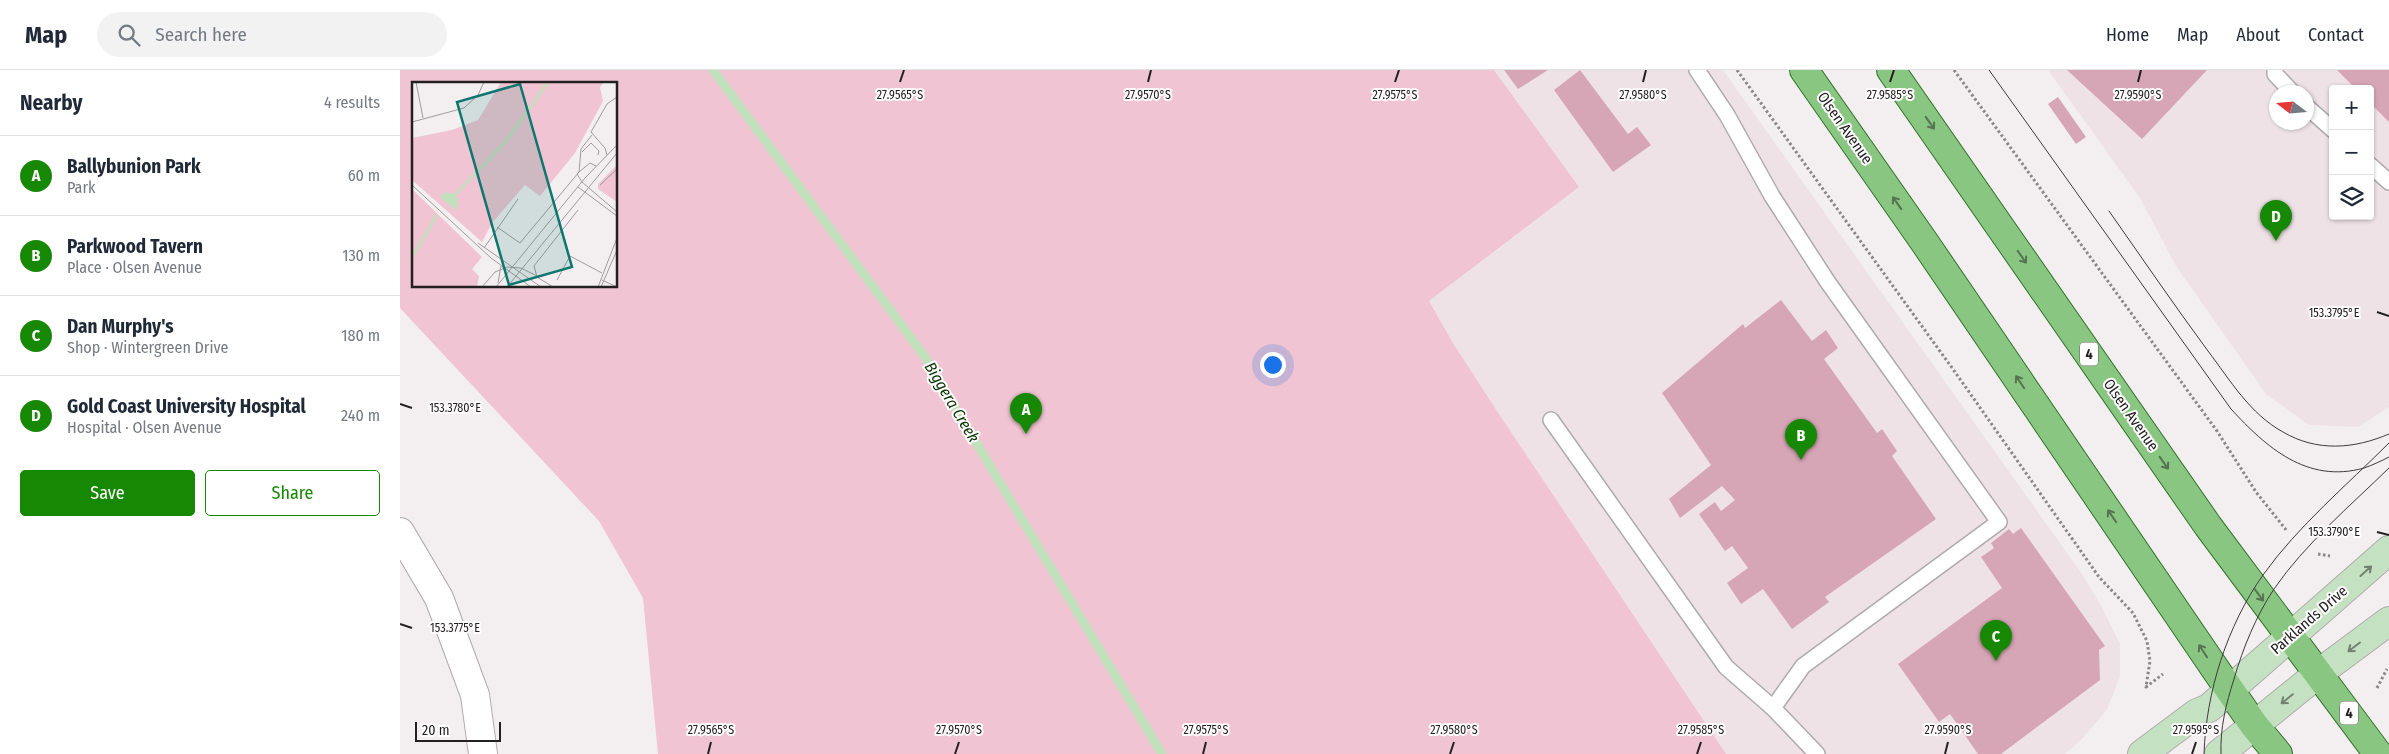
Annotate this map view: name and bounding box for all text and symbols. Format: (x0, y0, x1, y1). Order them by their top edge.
search box (97, 12, 447, 57)
text: Map (25, 21, 67, 49)
icon: search (115, 21, 143, 49)
text: Search here (155, 23, 247, 46)
text: Home (2106, 24, 2149, 46)
text: Map (2177, 24, 2208, 46)
text: About (2236, 24, 2280, 46)
text: Contact (2308, 24, 2364, 46)
inset map (412, 82, 618, 288)
north arrow (2269, 85, 2314, 130)
map controls (2329, 85, 2374, 220)
button: + (2329, 85, 2374, 130)
text: 27.9565°S (877, 88, 923, 102)
text: 27.9570°S (1125, 88, 1171, 102)
text: 27.9575°S (1372, 88, 1418, 102)
text: 27.9580°S (1619, 88, 1667, 102)
text: 27.9585°S (1867, 88, 1913, 102)
text: 27.9590°S (2114, 88, 2162, 102)
street label: Olsen Avenue (1814, 89, 1876, 167)
text: Nearby (20, 90, 82, 116)
text: 4 results (324, 93, 380, 112)
one-way arrow (1925, 116, 1935, 130)
button: − (2329, 130, 2374, 175)
text: Ballybunion Park (67, 155, 201, 178)
text: A (32, 166, 40, 185)
text: 60 m (348, 166, 380, 185)
button: layers (2329, 175, 2374, 220)
text: Park (67, 178, 95, 197)
one-way arrow (1892, 196, 1902, 210)
pin: D (2260, 200, 2292, 241)
text: Parkwood Tavern (67, 235, 203, 258)
text: B (32, 246, 40, 265)
text: 130 m (342, 246, 380, 265)
one-way arrow (2017, 250, 2027, 264)
text: Place · Olsen Avenue (67, 258, 202, 277)
text: 153.3795°E (2309, 306, 2360, 320)
text: Dan Murphy's (67, 315, 174, 338)
text: C (32, 326, 40, 345)
text: 180 m (341, 326, 380, 345)
text: Shop · Wintergreen Drive (67, 338, 228, 357)
road number: 4 (2080, 342, 2098, 366)
your location (1260, 352, 1286, 378)
water label: Biggera Creek (921, 358, 983, 446)
one-way arrow (2015, 375, 2025, 389)
street label: Olsen Avenue (2100, 376, 2162, 454)
pin: A (1010, 393, 1042, 434)
text: Gold Coast University Hospital (67, 395, 306, 418)
text: 153.3780°E (429, 401, 481, 415)
text: D (31, 406, 41, 425)
text: 240 m (341, 406, 380, 425)
text: Hospital · Olsen Avenue (67, 418, 222, 437)
pin: B (1785, 419, 1817, 460)
one-way arrow (2159, 456, 2169, 470)
button: Save (20, 470, 195, 516)
button: Share (205, 470, 380, 516)
one-way arrow (2107, 509, 2117, 523)
text: 153.3790°E (2308, 525, 2360, 539)
one-way arrow (2360, 565, 2373, 577)
street label: Parklands Drive (2267, 582, 2351, 658)
one-way arrow (2254, 588, 2265, 601)
pin: C (1980, 620, 2012, 661)
text: 153.3775°E (430, 621, 480, 635)
one-way arrow (2348, 642, 2361, 653)
one-way arrow (2198, 644, 2208, 658)
one-way arrow (2280, 694, 2294, 704)
road number: 4 (2340, 702, 2358, 724)
scale bar (415, 719, 501, 742)
text: 20 m (422, 722, 450, 739)
text: 27.9565°S (688, 723, 734, 737)
text: 27.9570°S (936, 723, 982, 737)
text: 27.9575°S (1183, 723, 1229, 737)
text: 27.9580°S (1430, 723, 1478, 737)
text: 27.9585°S (1678, 723, 1724, 737)
text: 27.9590°S (1924, 723, 1972, 737)
text: 27.9595°S (2173, 723, 2219, 737)

